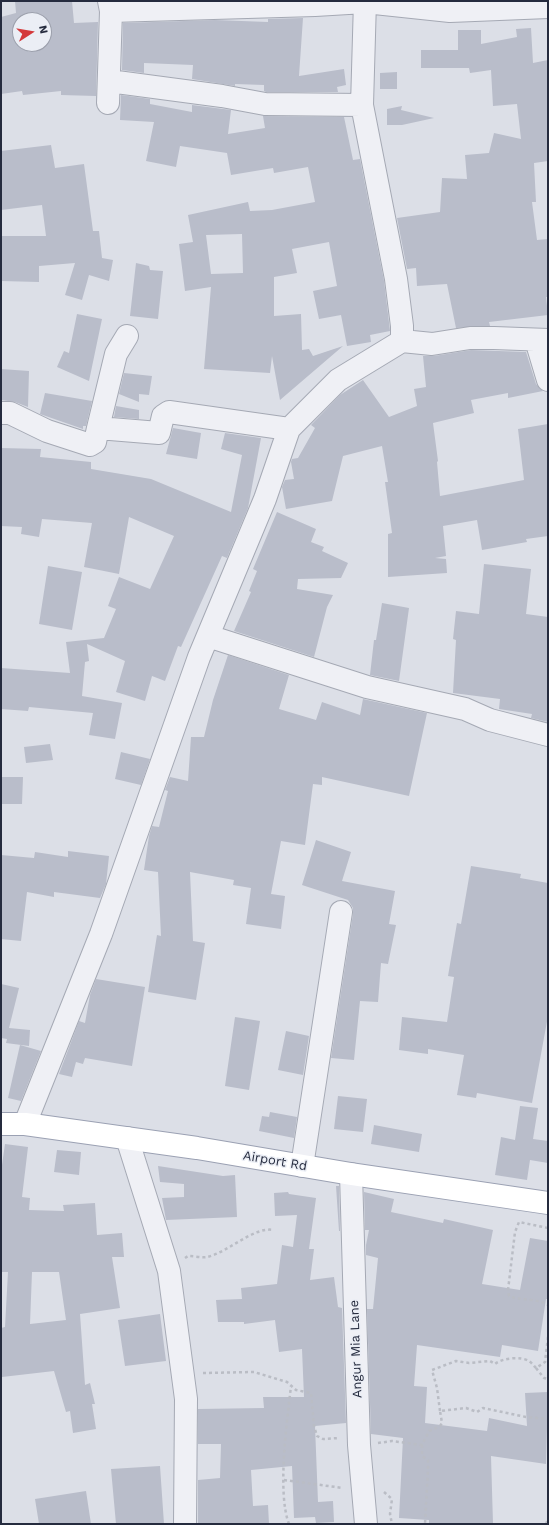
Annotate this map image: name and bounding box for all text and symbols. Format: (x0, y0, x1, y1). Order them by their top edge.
north arrow (12, 12, 52, 52)
text: N (36, 24, 50, 35)
street label: Airport Rd (242, 1148, 308, 1174)
street label: Angur Mia Lane (346, 1300, 366, 1398)

